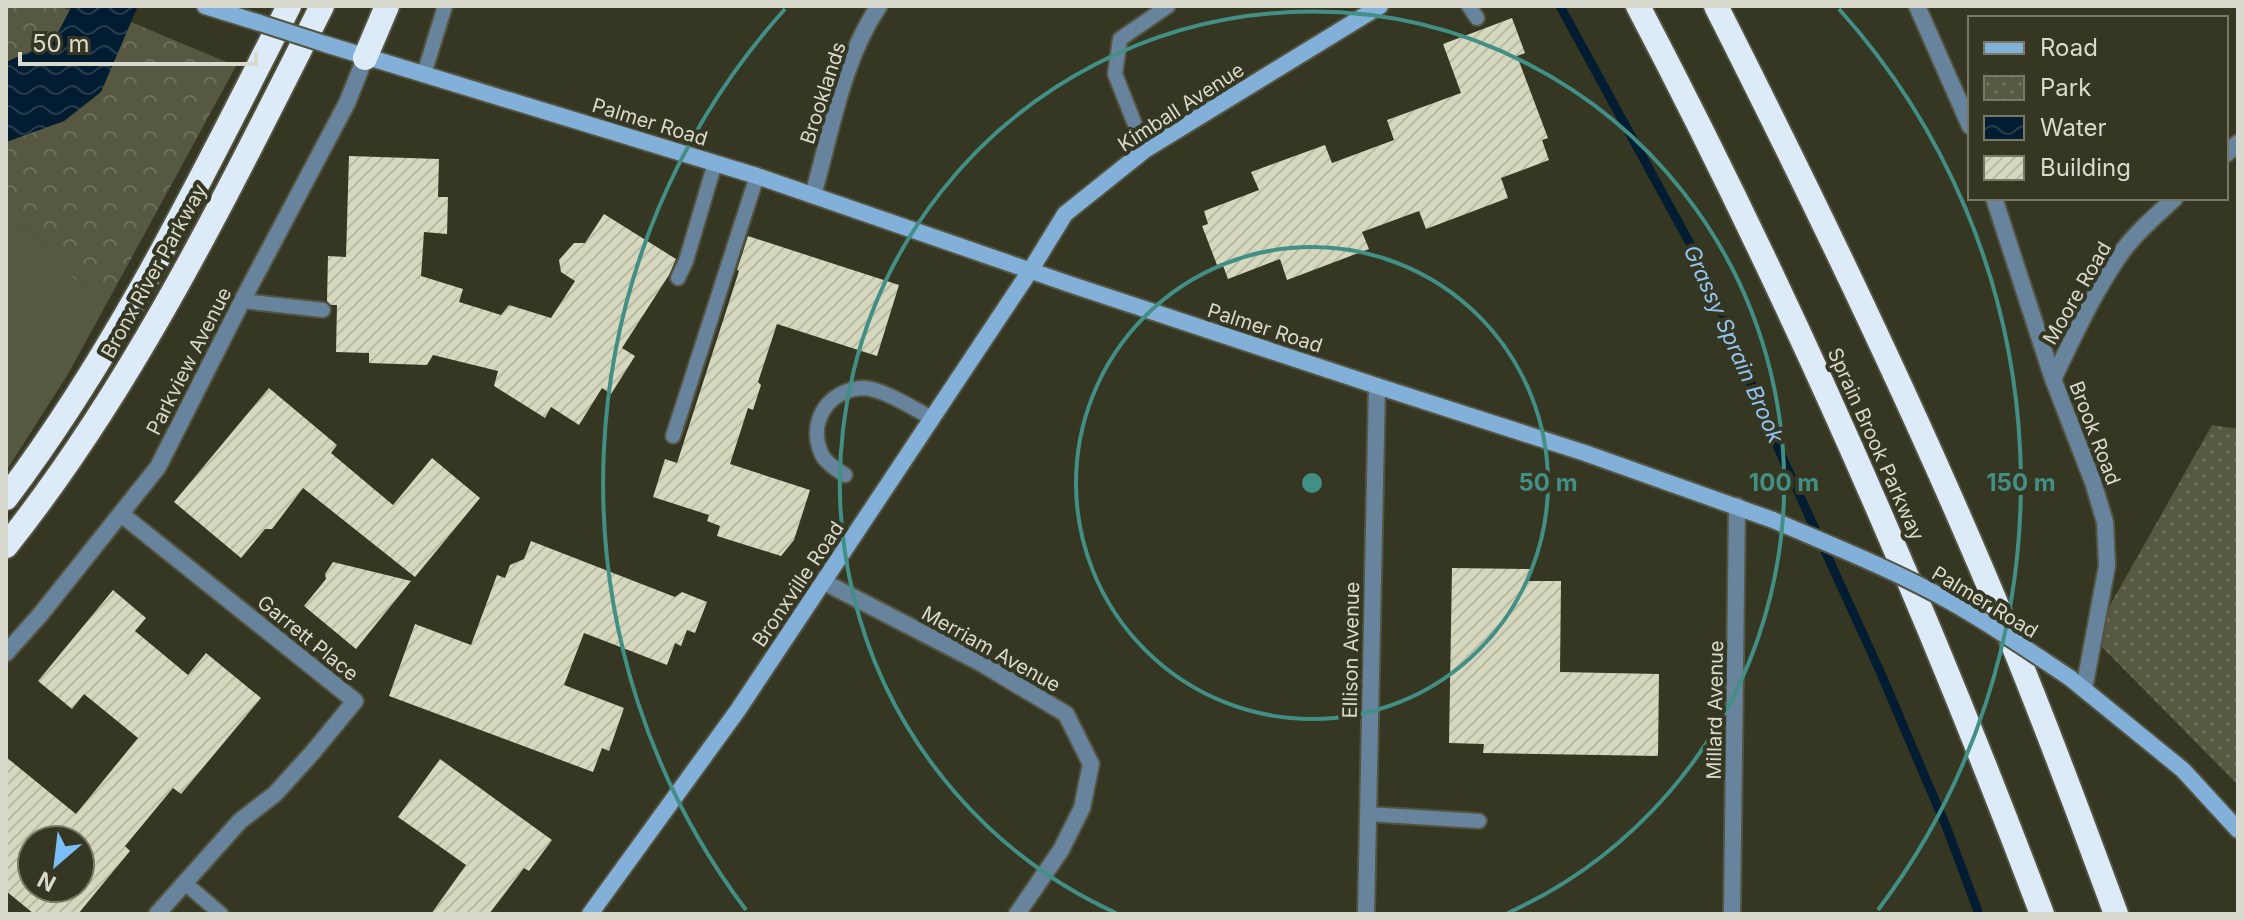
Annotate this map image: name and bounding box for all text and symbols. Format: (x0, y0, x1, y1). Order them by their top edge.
scale bar (20, 16, 256, 66)
legend (1968, 16, 2228, 200)
text: 50 m (32, 29, 90, 58)
text: Road (2040, 33, 2098, 62)
street label: Brooklands (795, 39, 851, 147)
street label: Kimball Avenue (1114, 57, 1248, 157)
text: Park (2040, 73, 2091, 102)
street label: Palmer Road (589, 93, 711, 151)
text: Water (2040, 113, 2107, 142)
text: Building (2040, 153, 2131, 182)
street label: Bronx River Parkway (96, 180, 212, 362)
street label: Moore Road (2038, 237, 2116, 349)
water label: Grassy Sprain Brook (1679, 241, 1790, 448)
street label: Parkview Avenue (141, 283, 237, 439)
street label: Palmer Road (1204, 298, 1326, 358)
street label: Sprain Brook Parkway (1823, 344, 1929, 544)
street label: Brook Road (2064, 378, 2126, 488)
text: 50 m (1518, 468, 1578, 497)
text: 100 m (1749, 468, 1819, 497)
text: 150 m (1986, 468, 2056, 497)
centre of rings (1298, 469, 1326, 497)
street label: Bronxville Road (747, 517, 849, 651)
street label: Palmer Road (1928, 561, 2042, 643)
street label: Ellison Avenue (1338, 581, 1364, 719)
street label: Garrett Place (253, 590, 363, 686)
street label: Merriam Avenue (917, 601, 1065, 697)
street label: Millard Avenue (1702, 640, 1728, 780)
north arrow (16, 824, 96, 904)
text: N (33, 866, 60, 897)

